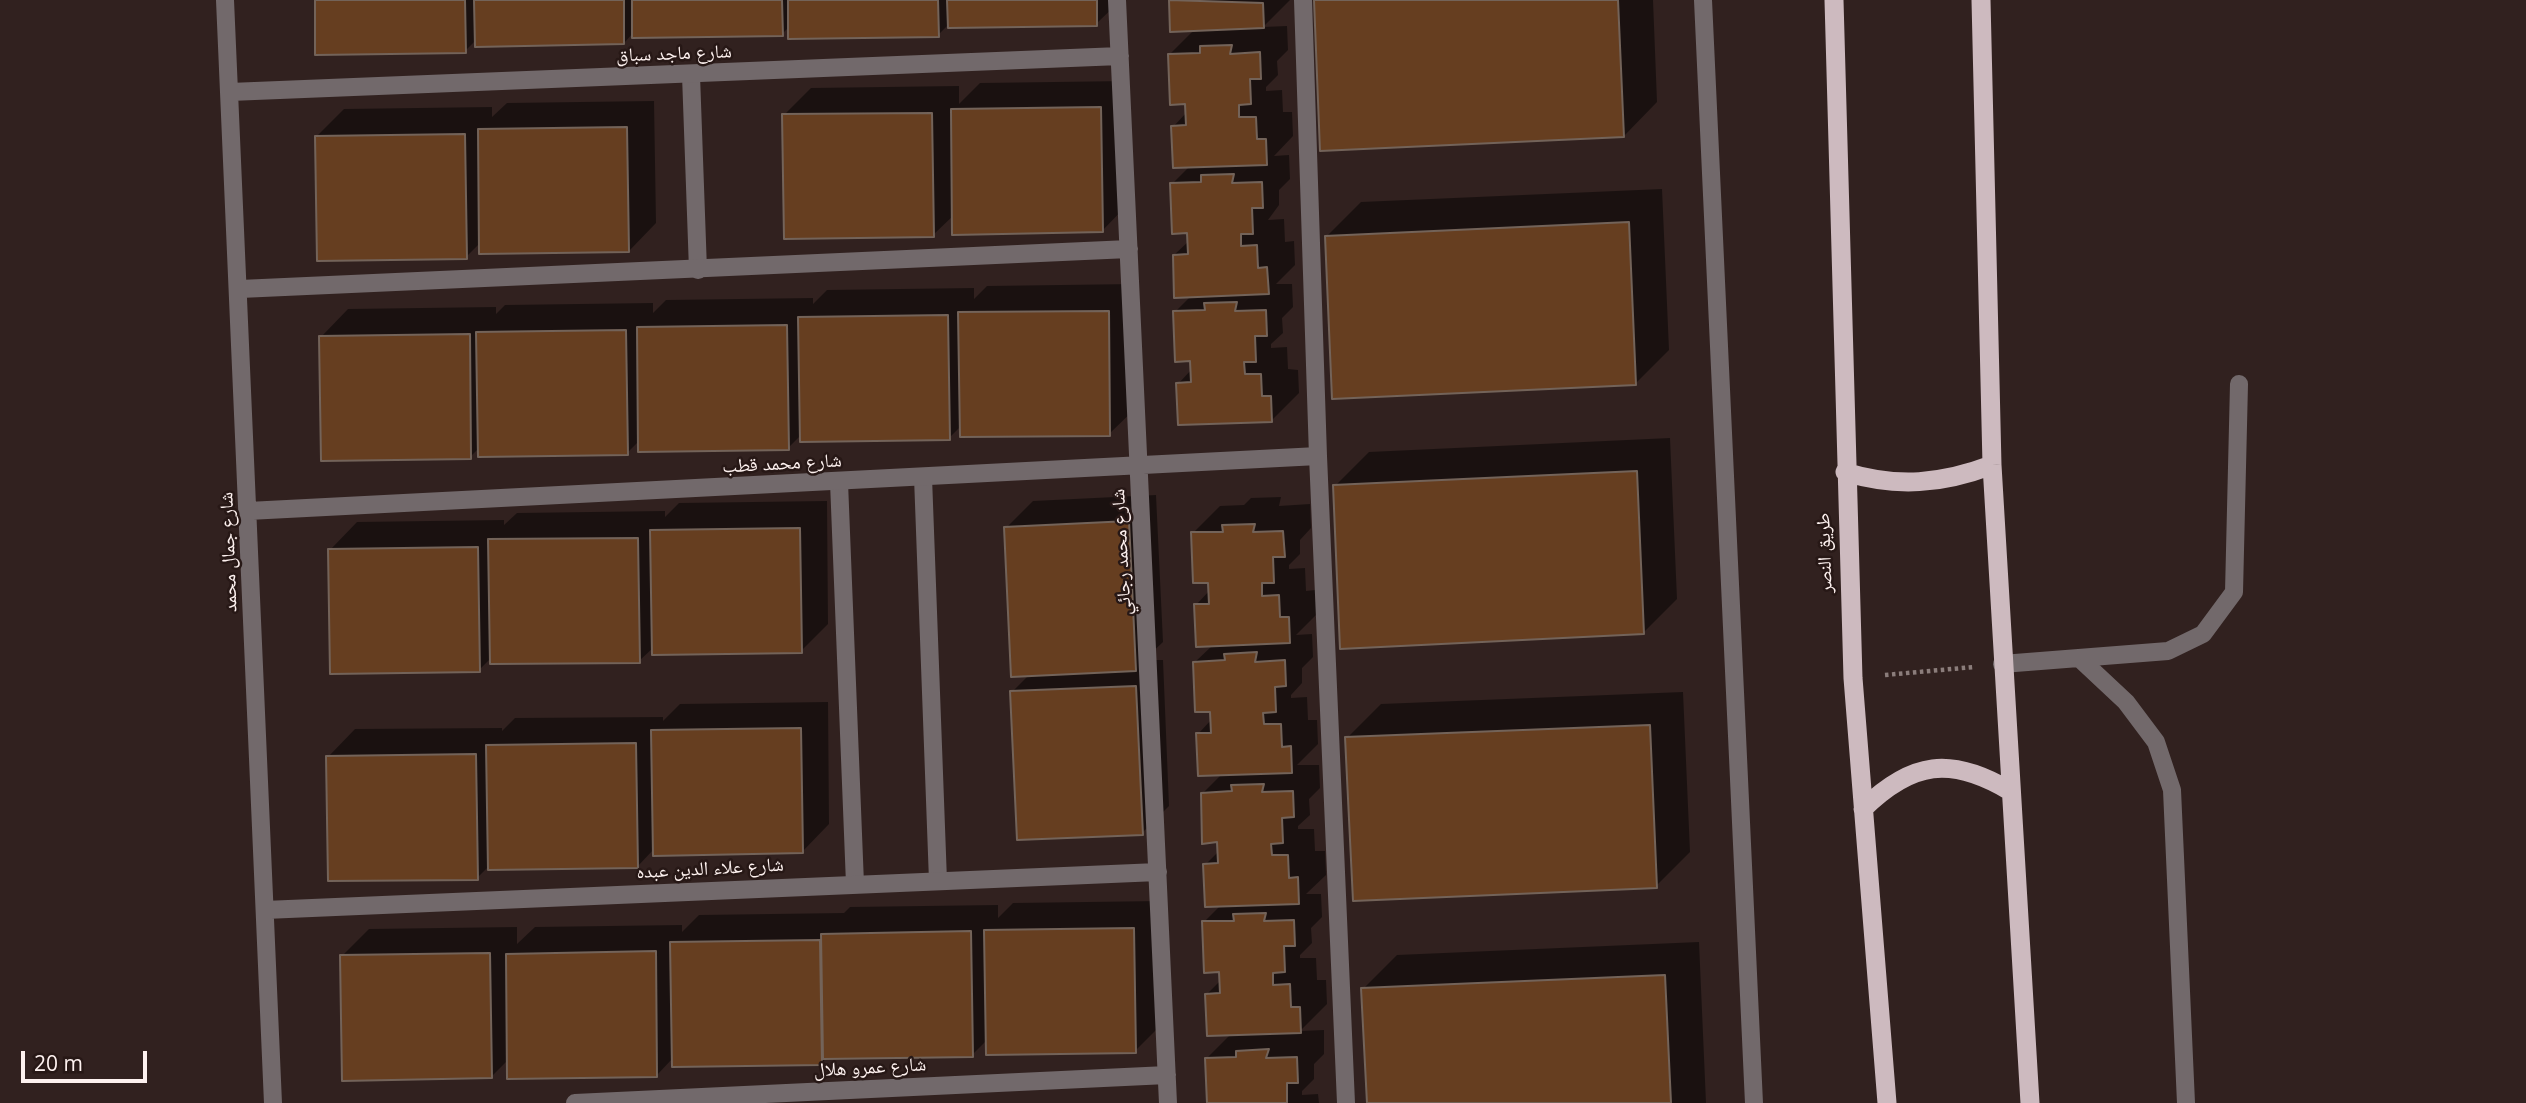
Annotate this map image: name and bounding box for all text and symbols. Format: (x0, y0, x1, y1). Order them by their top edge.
street label: شارع ماجد سباق (616, 41, 732, 67)
street label: شارع محمد قطب (722, 449, 842, 479)
street label: شارع محمد رجائي (1107, 488, 1137, 616)
street label: شارع جمال محمد (216, 492, 242, 612)
street label: طريق النصر (1812, 512, 1838, 594)
street label: شارع علاء الدين عبده (636, 854, 784, 884)
scale bar (24, 1036, 150, 1080)
text: 20 m (34, 1049, 83, 1077)
street label: شارع عمرو هلال (813, 1054, 927, 1082)

